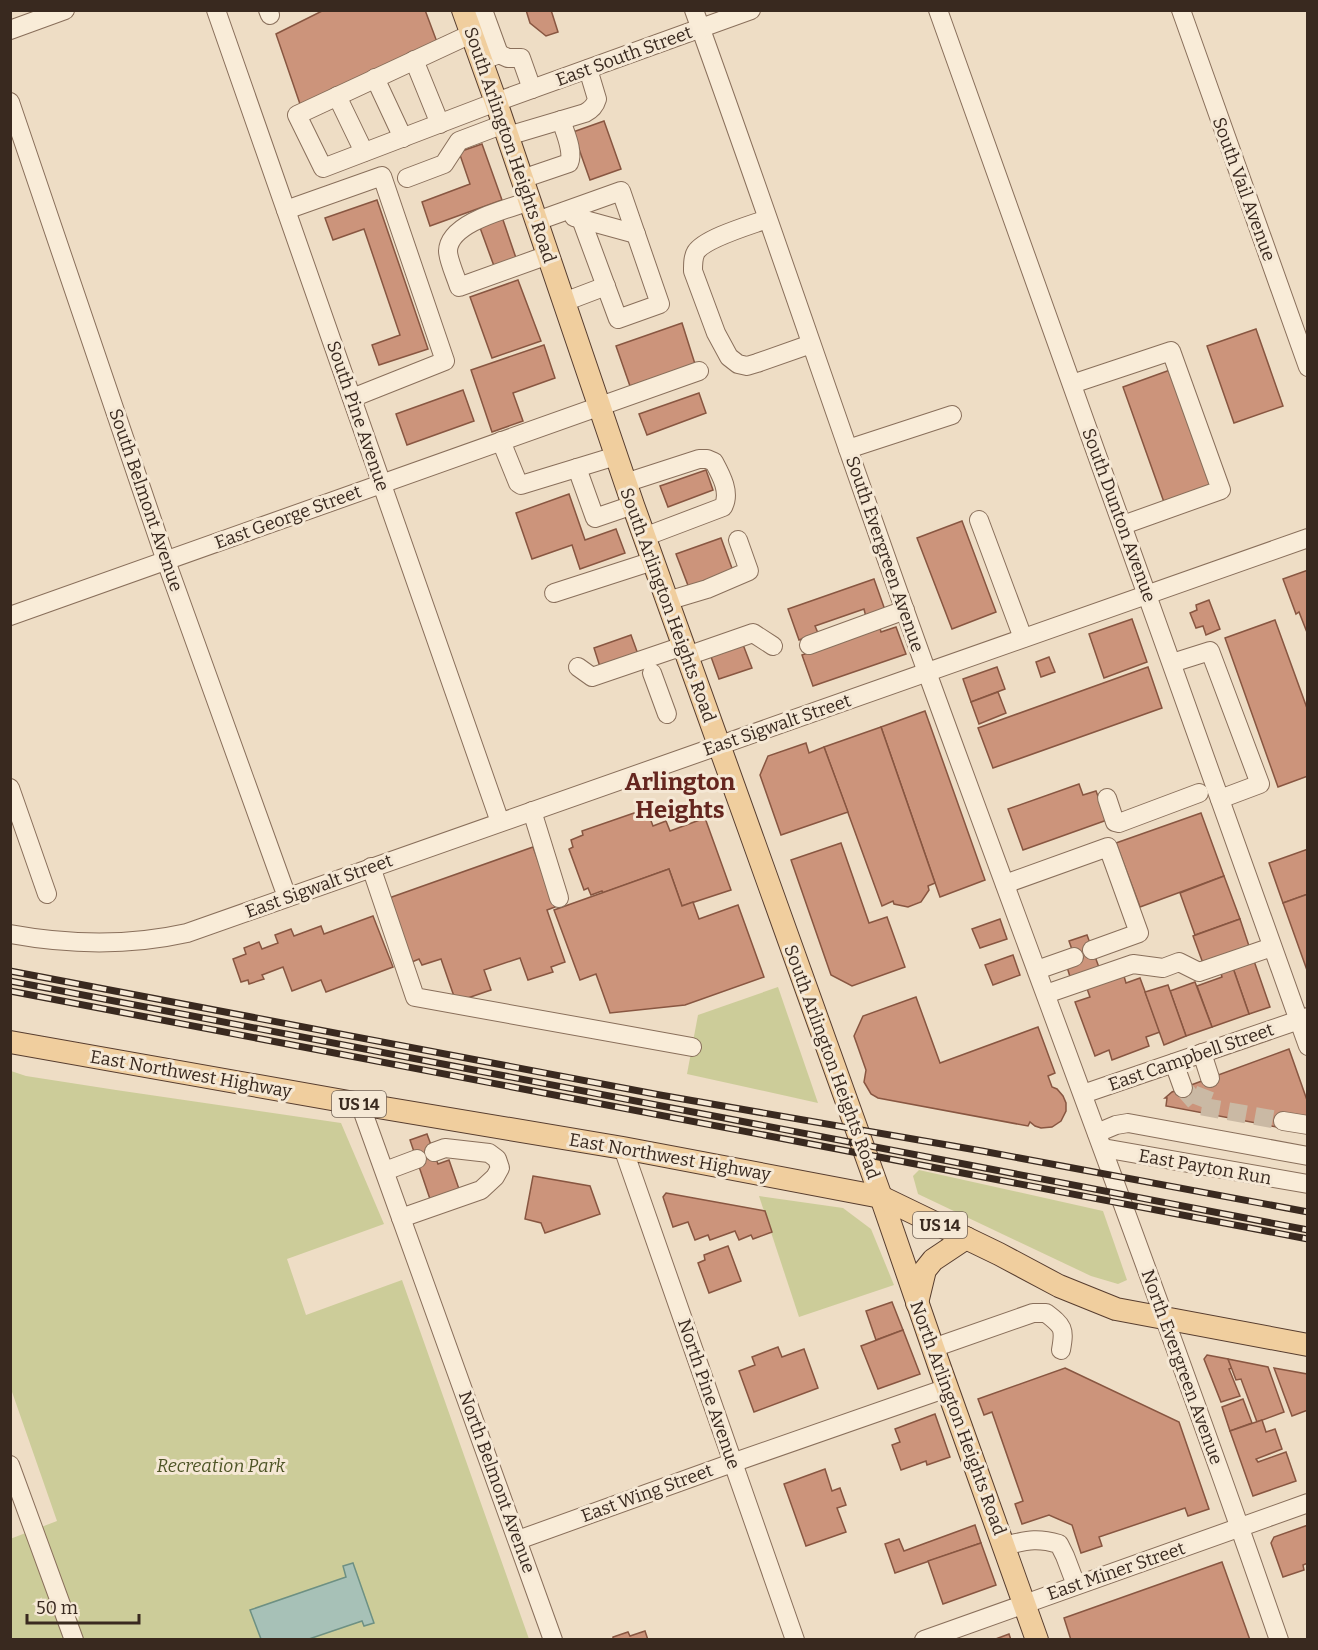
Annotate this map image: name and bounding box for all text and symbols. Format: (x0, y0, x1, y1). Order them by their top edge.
street label: East South Street (553, 21, 696, 91)
street label: South Arlington Heights Road (459, 24, 561, 266)
street label: South Vail Avenue (1208, 114, 1280, 264)
street label: South Pine Avenue (322, 338, 394, 494)
street label: South Belmont Avenue (104, 406, 188, 594)
street label: South Dunton Avenue (1077, 425, 1161, 605)
street label: South Evergreen Avenue (841, 453, 929, 655)
street label: East George Street (212, 480, 365, 554)
street label: South Arlington Heights Road (615, 485, 721, 726)
street label: East Sigwalt Street (700, 689, 854, 761)
district label: Arlington Heights (625, 768, 736, 824)
street label: East Sigwalt Street (242, 849, 396, 923)
street label: South Arlington Heights Road (779, 942, 885, 1183)
street label: East Campbell Street (1105, 1018, 1277, 1096)
street label: East Northwest Highway (88, 1045, 294, 1103)
road number: US 14 (332, 1091, 386, 1117)
street label: East Northwest Highway (567, 1128, 773, 1186)
street label: East Payton Run (1137, 1144, 1274, 1190)
road number: US 14 (913, 1212, 967, 1238)
street label: North Evergreen Avenue (1136, 1266, 1228, 1468)
street label: North Arlington Heights Road (905, 1298, 1011, 1539)
street label: North Pine Avenue (673, 1316, 745, 1472)
street label: North Belmont Avenue (454, 1388, 540, 1576)
park label: Recreation Park (157, 1455, 286, 1477)
street label: East Wing Street (578, 1459, 716, 1527)
street label: East Miner Street (1044, 1537, 1188, 1605)
scale bar (27, 1587, 140, 1625)
text: 50 m (36, 1597, 78, 1619)

